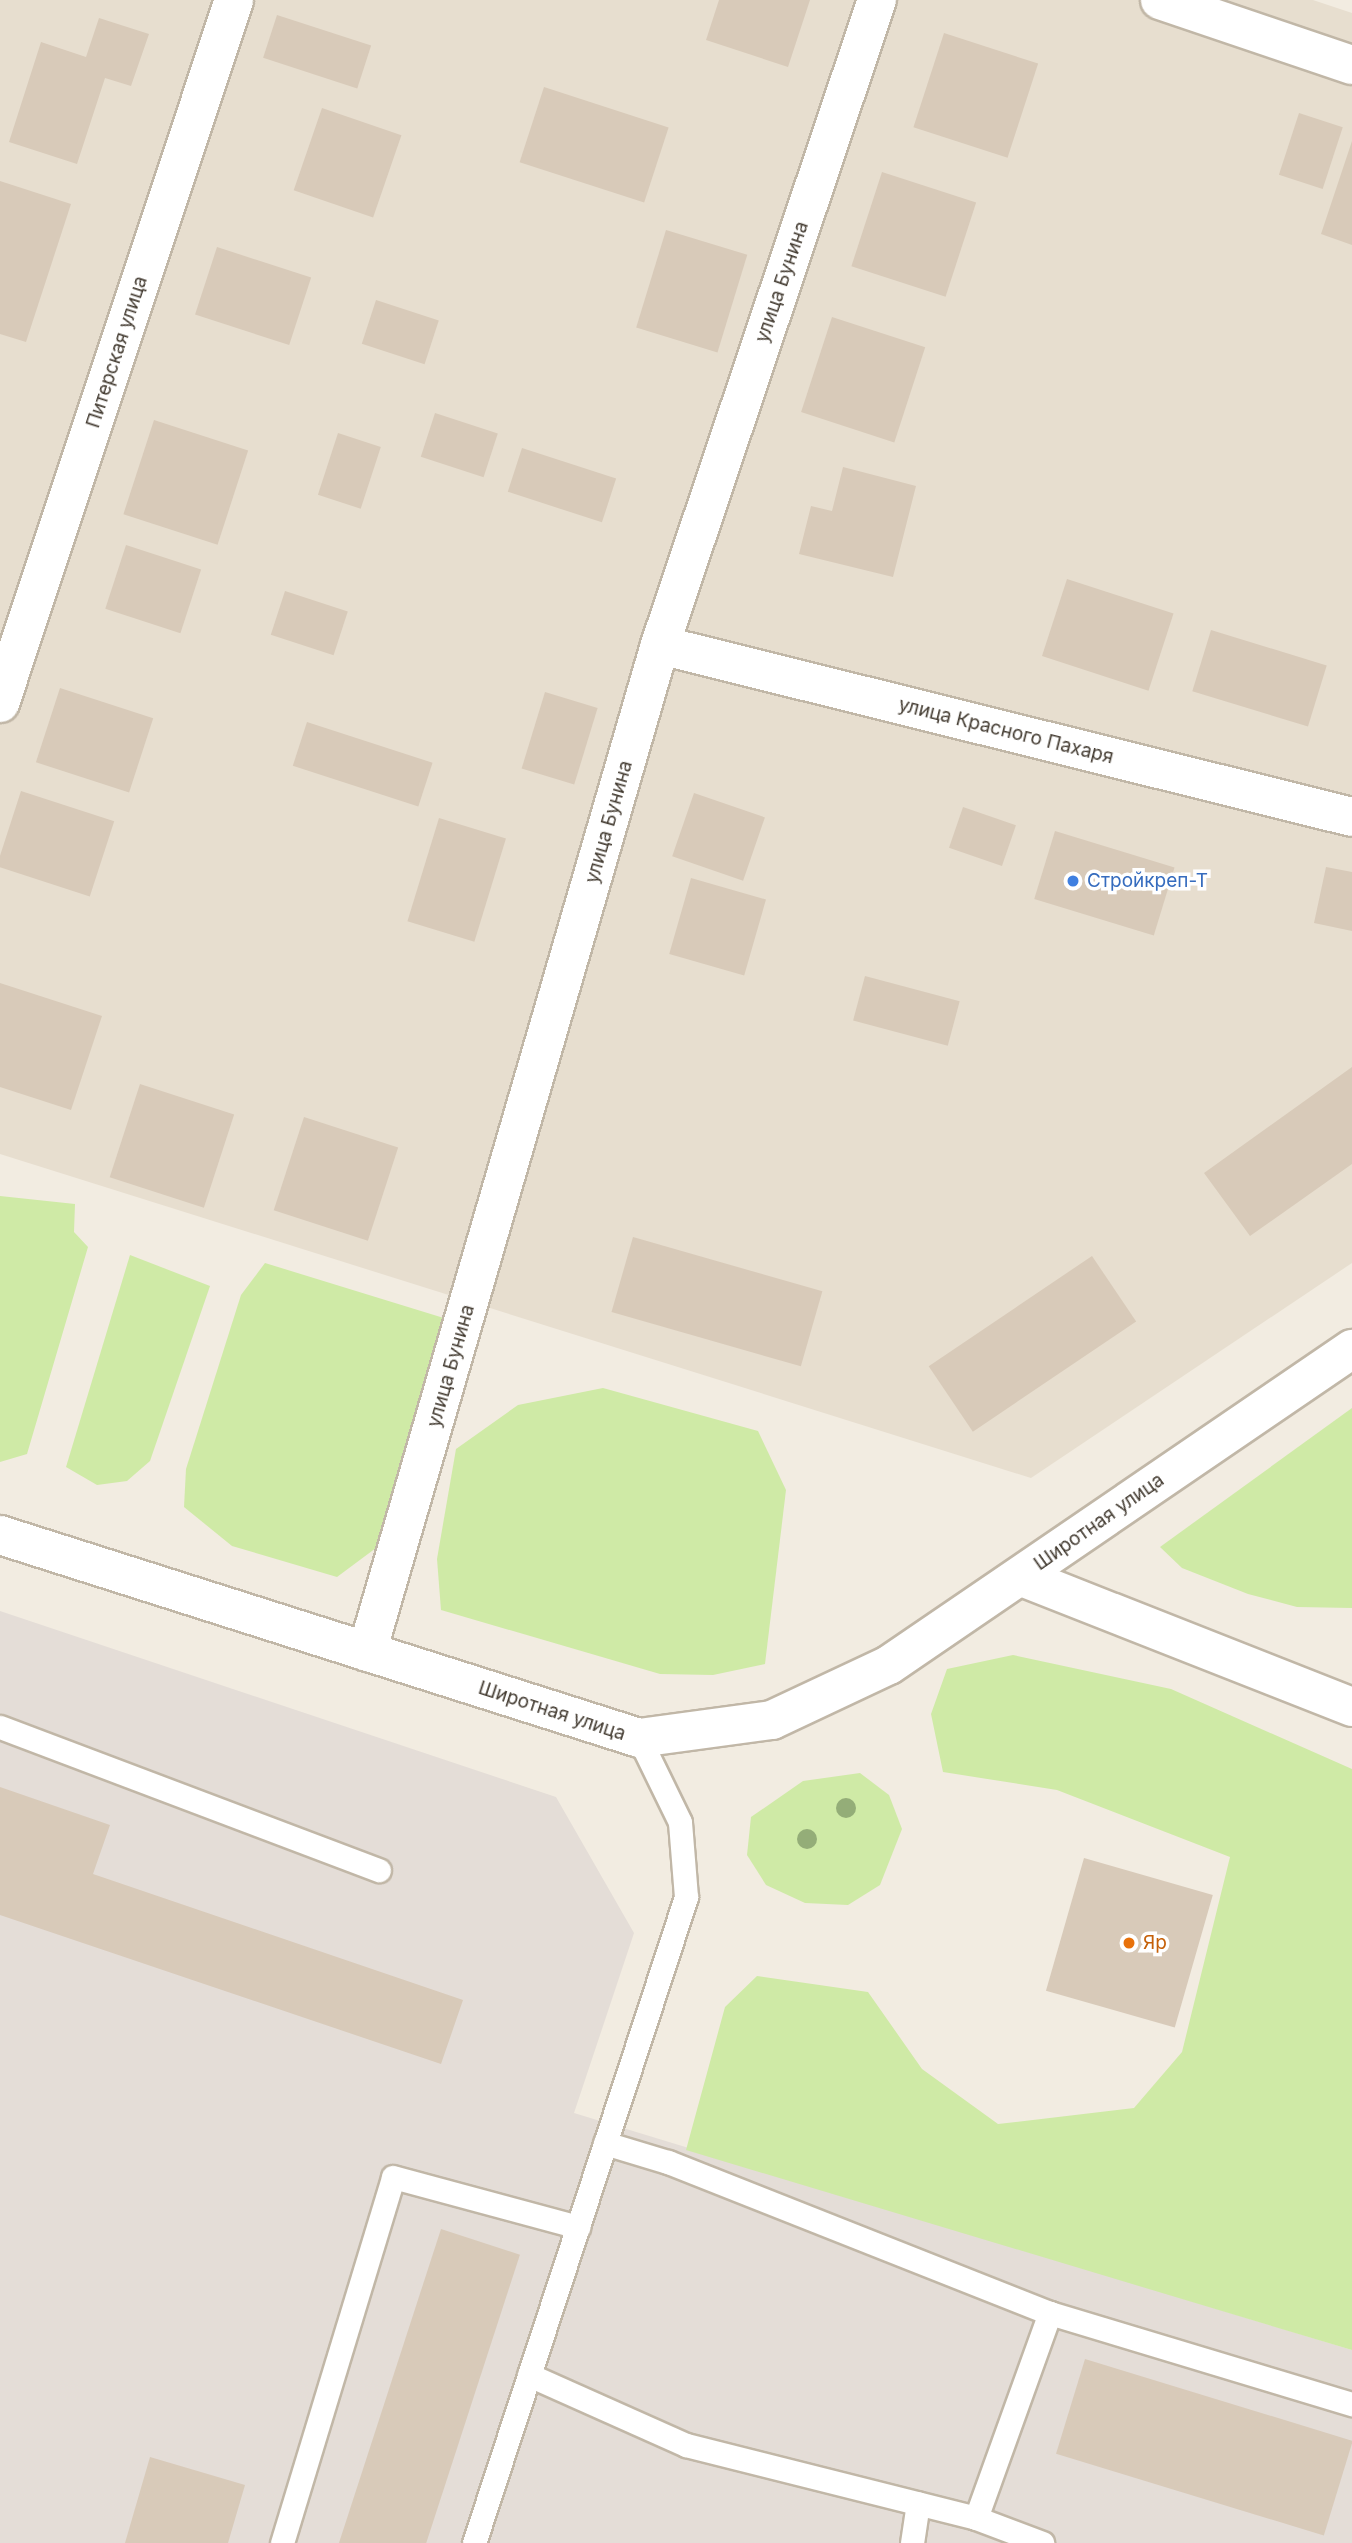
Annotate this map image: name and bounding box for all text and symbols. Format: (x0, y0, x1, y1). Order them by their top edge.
street label: улица Бунина (751, 218, 813, 346)
street label: Питерская улица (82, 273, 152, 431)
street label: улица Красного Пахаря (896, 693, 1116, 769)
street label: улица Бунина (581, 758, 637, 886)
place label: Стройкреп-Т (1087, 870, 1208, 892)
marker: Стройкреп-Т (1065, 873, 1081, 889)
street label: улица Бунина (423, 1302, 479, 1430)
street label: Широтная улица (1030, 1469, 1168, 1575)
street label: Широтная улица (476, 1676, 628, 1746)
place label: Яр (1143, 1932, 1167, 1954)
marker: Яр (1121, 1935, 1137, 1951)

